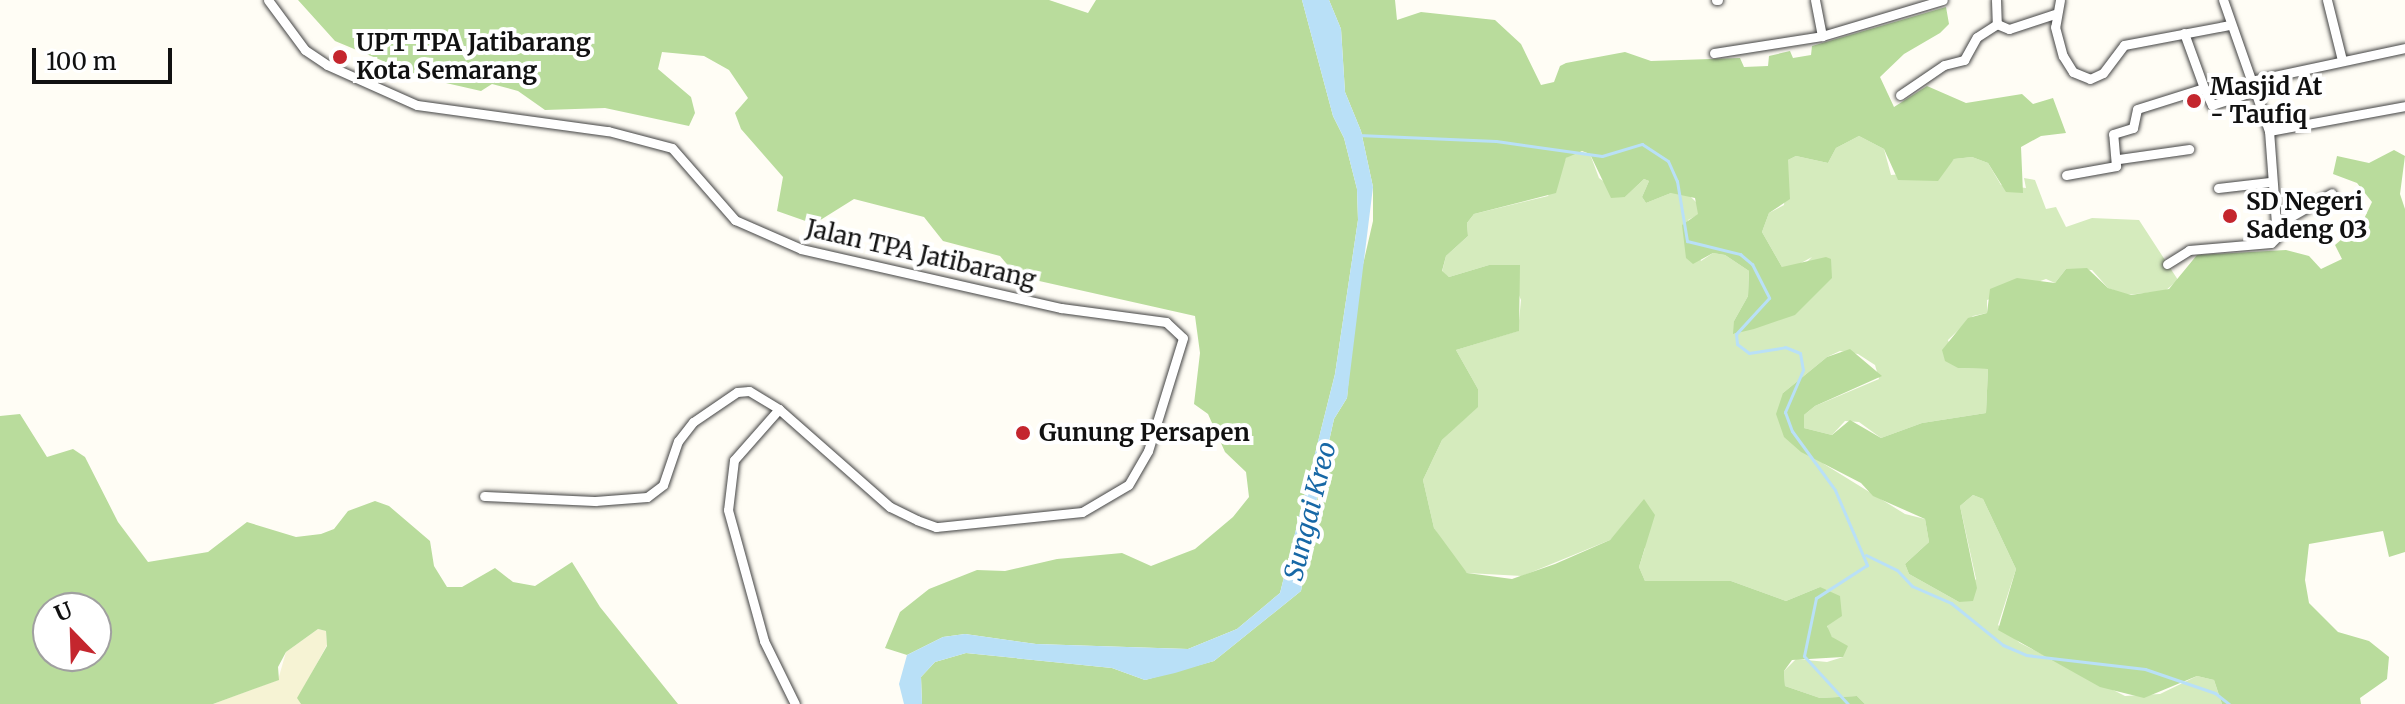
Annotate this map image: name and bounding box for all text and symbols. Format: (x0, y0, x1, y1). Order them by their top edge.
place label: UPT TPA Jatibarang Kota Semarang (356, 29, 591, 85)
scale bar (36, 32, 176, 82)
text: 100 m (46, 46, 116, 77)
marker: UPT TPA Jatibarang Kota Semarang (331, 48, 349, 66)
place label: Masjid At - Taufiq (2210, 73, 2322, 129)
marker: Masjid At - Taufiq (2185, 92, 2203, 110)
place label: SD Negeri Sadeng 03 (2246, 188, 2368, 244)
marker: SD Negeri Sadeng 03 (2221, 207, 2239, 225)
street label: Jalan TPA Jatibarang (803, 214, 1039, 294)
place label: Gunung Persapen (1039, 419, 1250, 447)
marker: Gunung Persapen (1014, 424, 1032, 442)
water label: Sungai Kreo (1278, 438, 1342, 584)
north arrow (32, 592, 112, 672)
text: U (50, 596, 76, 628)

